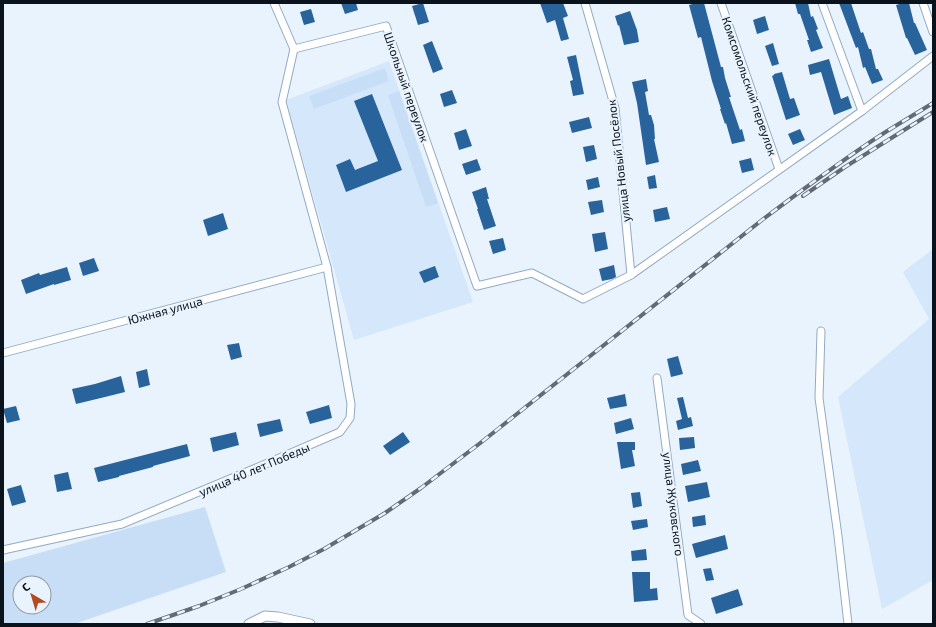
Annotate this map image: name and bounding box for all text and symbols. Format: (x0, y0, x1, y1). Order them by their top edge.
street label: Комсомольский переулок (719, 15, 781, 158)
street label: Школьный переулок (381, 30, 433, 145)
street label: улица Новый Посёлок (603, 98, 633, 223)
street label: Южная улица (126, 293, 204, 328)
street label: улица 40 лет Победы (197, 439, 312, 500)
street label: улица Жуковского (660, 451, 687, 557)
north arrow (12, 575, 52, 615)
text: С (19, 579, 33, 594)

